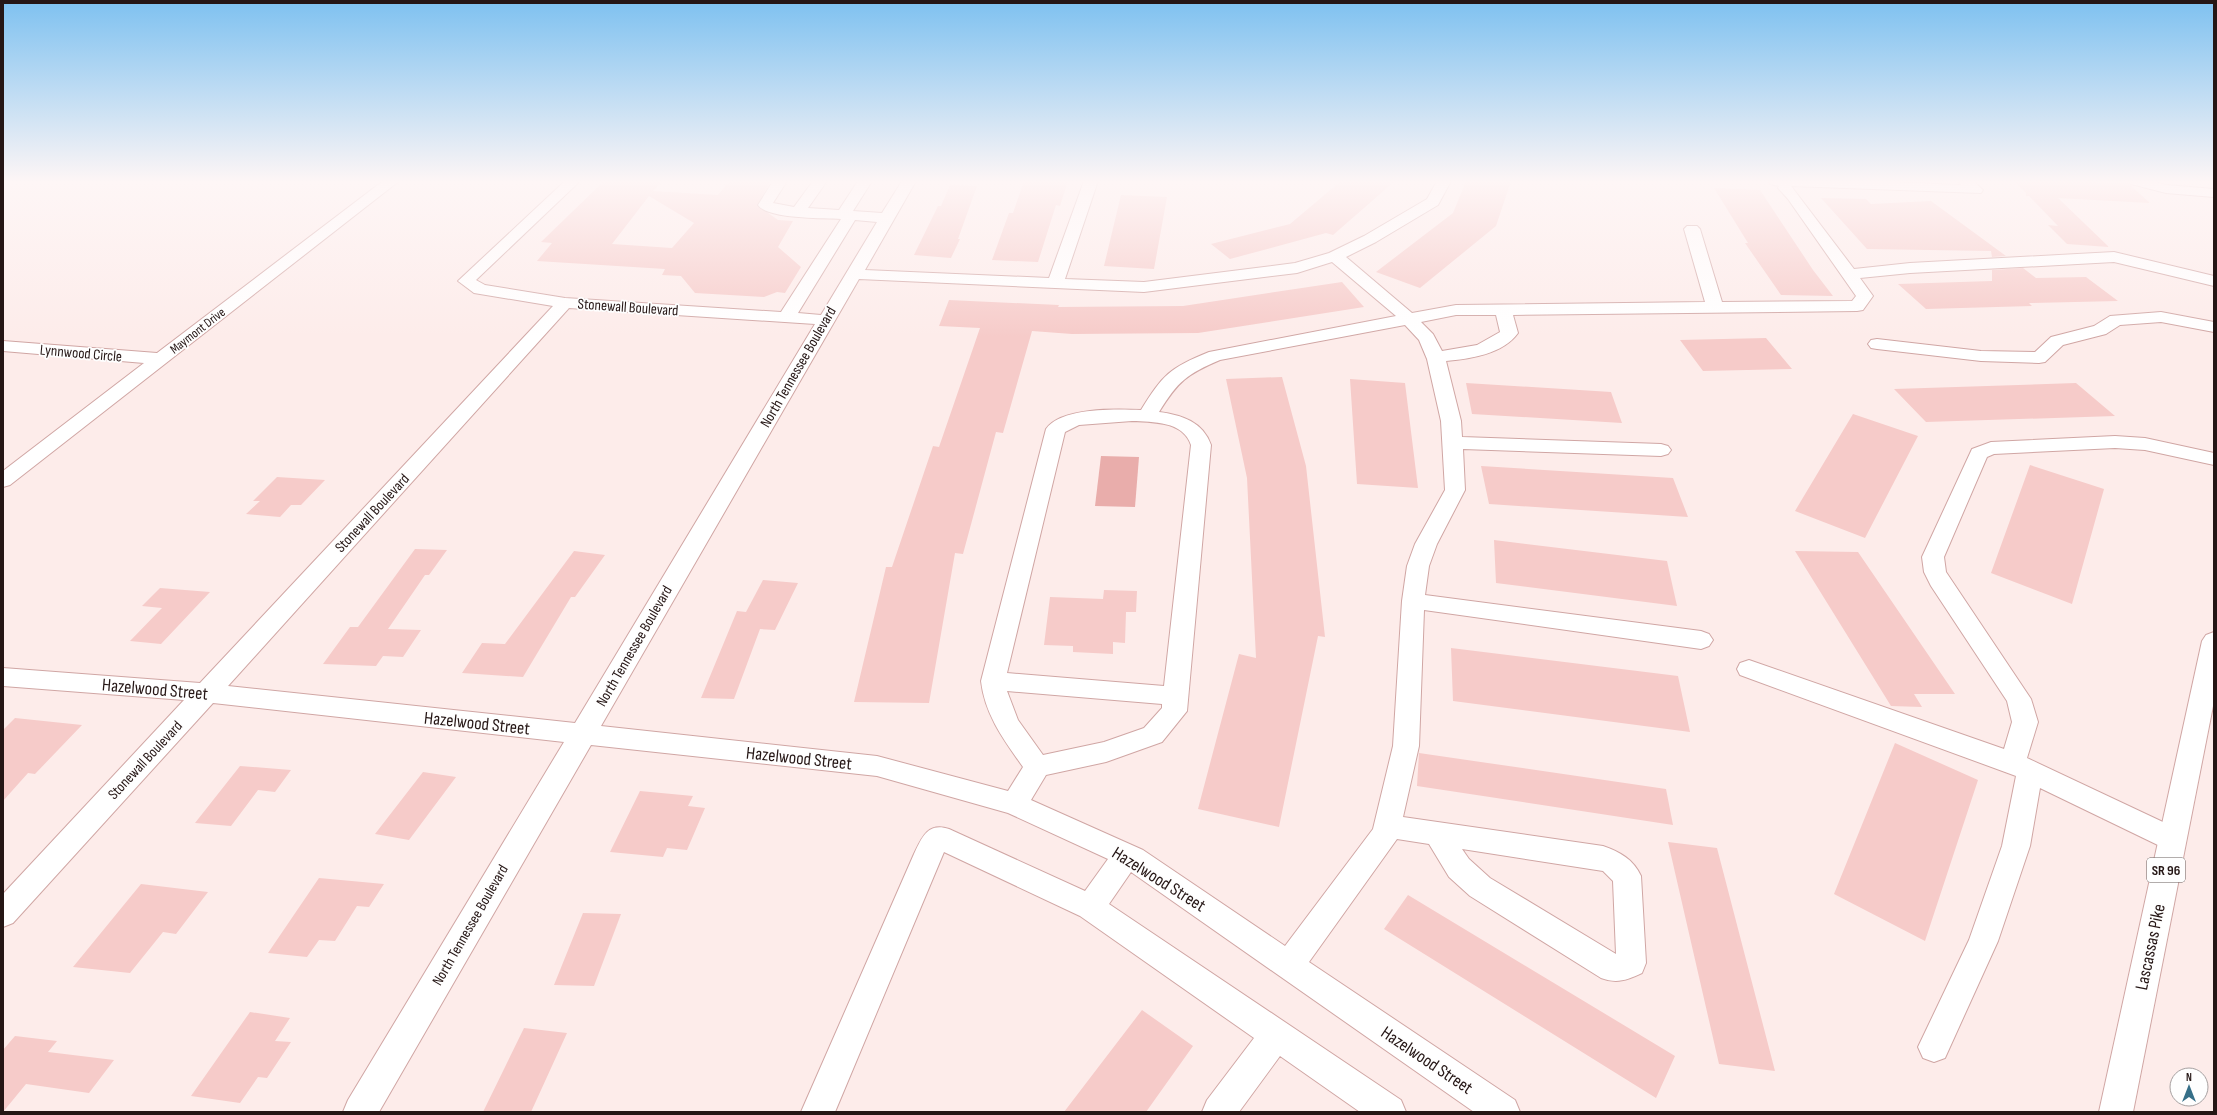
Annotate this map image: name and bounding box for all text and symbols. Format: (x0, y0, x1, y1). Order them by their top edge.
street label: Stonewall Boulevard (577, 294, 679, 320)
street label: North Tennessee Boulevard (756, 303, 841, 431)
street label: Maymont Drive (167, 304, 228, 357)
street label: Lynnwood Circle (39, 340, 123, 367)
street label: Stonewall Boulevard (331, 470, 414, 557)
street label: North Tennessee Boulevard (592, 582, 677, 710)
street label: Hazelwood Street (101, 674, 209, 705)
street label: Hazelwood Street (423, 708, 531, 740)
street label: Stonewall Boulevard (104, 717, 187, 804)
street label: Hazelwood Street (745, 743, 853, 775)
street label: Hazelwood Street (1108, 842, 1210, 917)
road number: SR 96 (2147, 858, 2185, 882)
street label: North Tennessee Boulevard (428, 861, 513, 989)
street label: Lascassas Pike (2131, 902, 2170, 992)
street label: Hazelwood Street (1377, 1022, 1477, 1099)
north arrow (2169, 1067, 2209, 1107)
text: N (2186, 1071, 2192, 1084)

